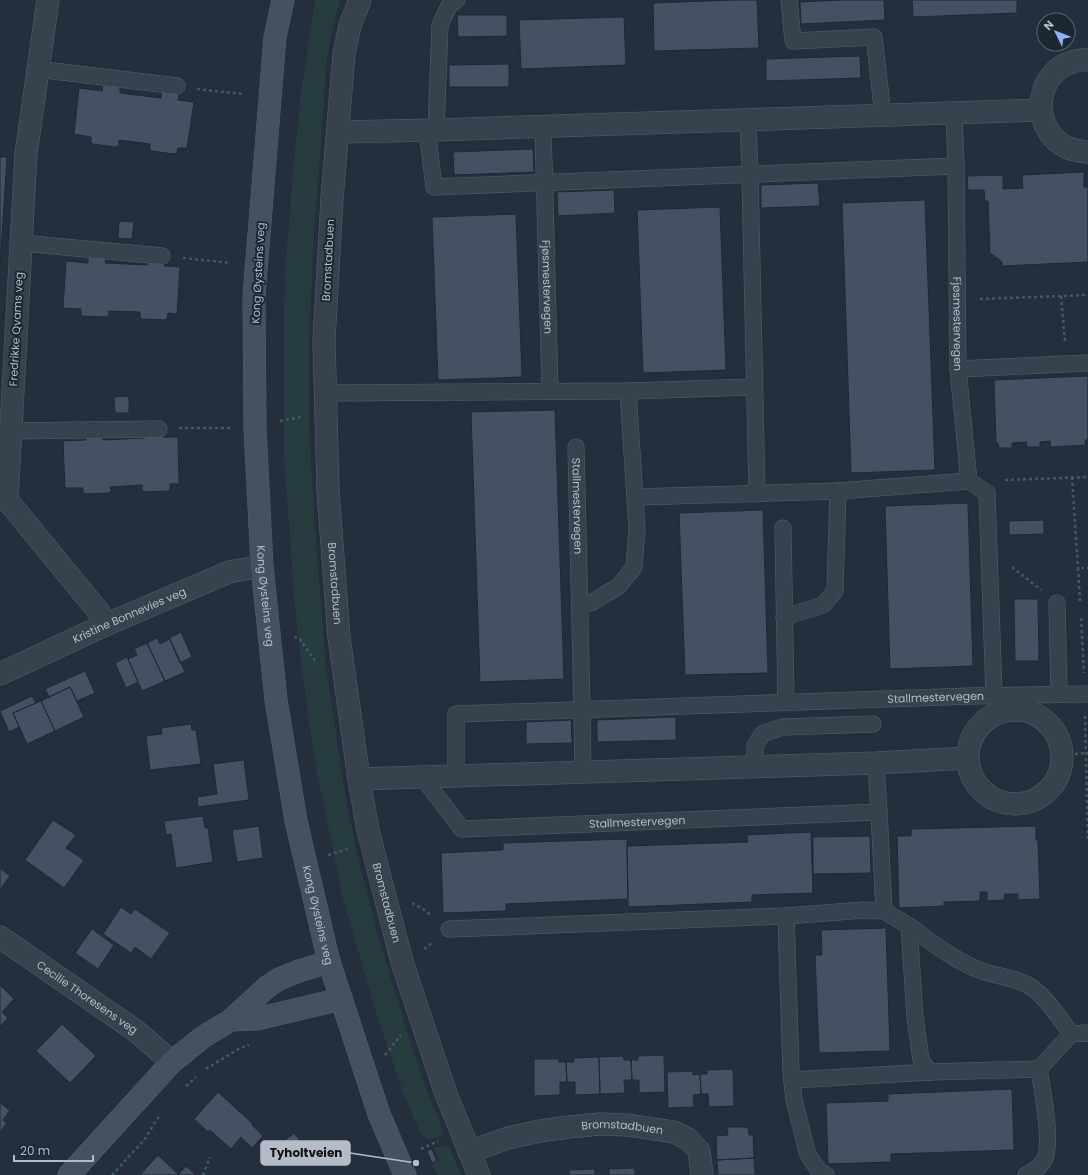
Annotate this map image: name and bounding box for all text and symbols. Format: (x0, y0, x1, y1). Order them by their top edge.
north arrow (1036, 12, 1076, 52)
text: N (1040, 17, 1057, 34)
street label: Bromstadbuen (318, 219, 338, 301)
street label: Kong Øysteins veg (247, 222, 269, 324)
street label: Fjøsmestervegen (538, 240, 556, 334)
street label: Fredrikke Qvams veg (5, 271, 27, 387)
street label: Fjøsmestervegen (949, 277, 966, 371)
street label: Stallmestervegen (568, 458, 586, 554)
street label: Bromstadbuen (324, 542, 346, 625)
street label: Kong Øysteins veg (253, 545, 278, 647)
street label: Kristine Bonnevies veg (70, 583, 188, 647)
street label: Stallmestervegen (887, 688, 984, 707)
street label: Stallmestervegen (589, 812, 686, 832)
street label: Bromstadbuen (369, 861, 405, 945)
street label: Kong Øysteins veg (299, 864, 337, 966)
street label: Cecilie Thoresens veg (33, 957, 141, 1038)
street label: Bromstadbuen (581, 1116, 664, 1138)
scale bar (14, 1137, 93, 1163)
callout: Tyholtveien (261, 1141, 350, 1165)
text: 20 m (20, 1142, 50, 1159)
text: Tyholtveien (270, 1144, 342, 1161)

